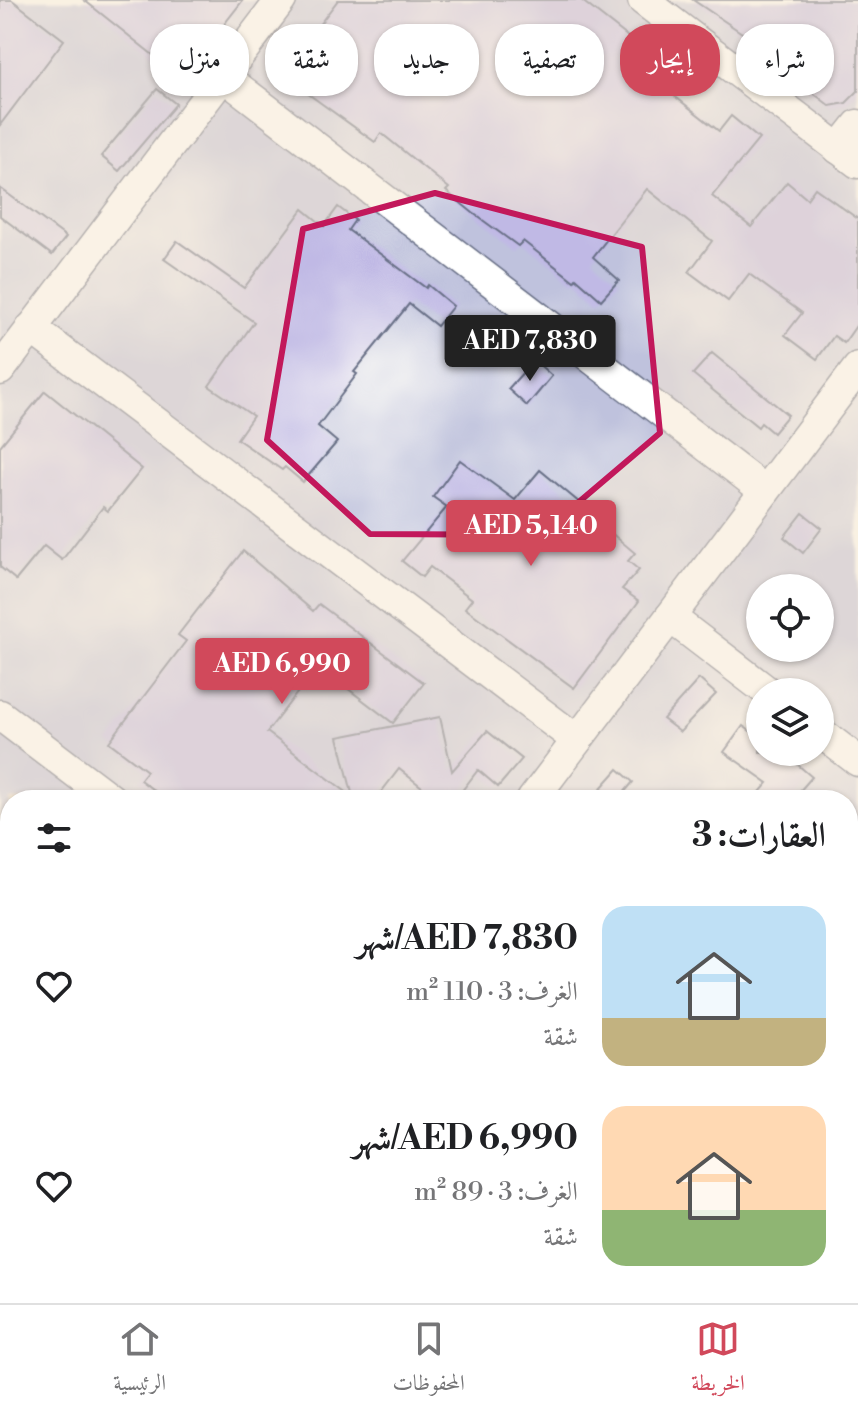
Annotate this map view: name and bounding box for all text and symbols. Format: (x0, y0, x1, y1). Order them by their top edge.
chip: منزل (150, 24, 249, 96)
chip: شقة (265, 24, 358, 96)
chip: جديد (374, 24, 479, 96)
chip: تصفية (495, 24, 604, 96)
chip: إيجار (620, 24, 720, 96)
chip: شراء (736, 24, 834, 96)
pin: AED 7,830 (438, 315, 622, 383)
text: AED 7,830 (463, 325, 597, 357)
pin: AED 5,140 (439, 500, 623, 568)
text: AED 5,140 (464, 510, 598, 542)
map controls (746, 574, 834, 766)
button: locate (746, 574, 834, 662)
pin: AED 6,990 (190, 638, 374, 706)
text: AED 6,990 (213, 648, 351, 680)
button: layers (746, 678, 834, 766)
text: العقارات: 3 (692, 815, 826, 857)
icon: filters (32, 816, 76, 860)
text: AED 7,830/شهر (356, 918, 578, 960)
icon: home (666, 938, 762, 1034)
icon: heart (32, 964, 76, 1008)
text: الغرف: 3 · 110 m² (406, 976, 578, 1008)
text: شقة (544, 1021, 578, 1053)
text: AED 6,990/شهر (353, 1118, 578, 1160)
icon: home (666, 1138, 762, 1234)
icon: heart (32, 1164, 76, 1208)
text: الغرف: 3 · 89 m² (414, 1176, 578, 1208)
text: شقة (544, 1221, 578, 1253)
tab: الرئيسية (113, 1317, 166, 1404)
tab: المحفوظات (392, 1317, 465, 1404)
tab: الخريطة (691, 1317, 745, 1404)

